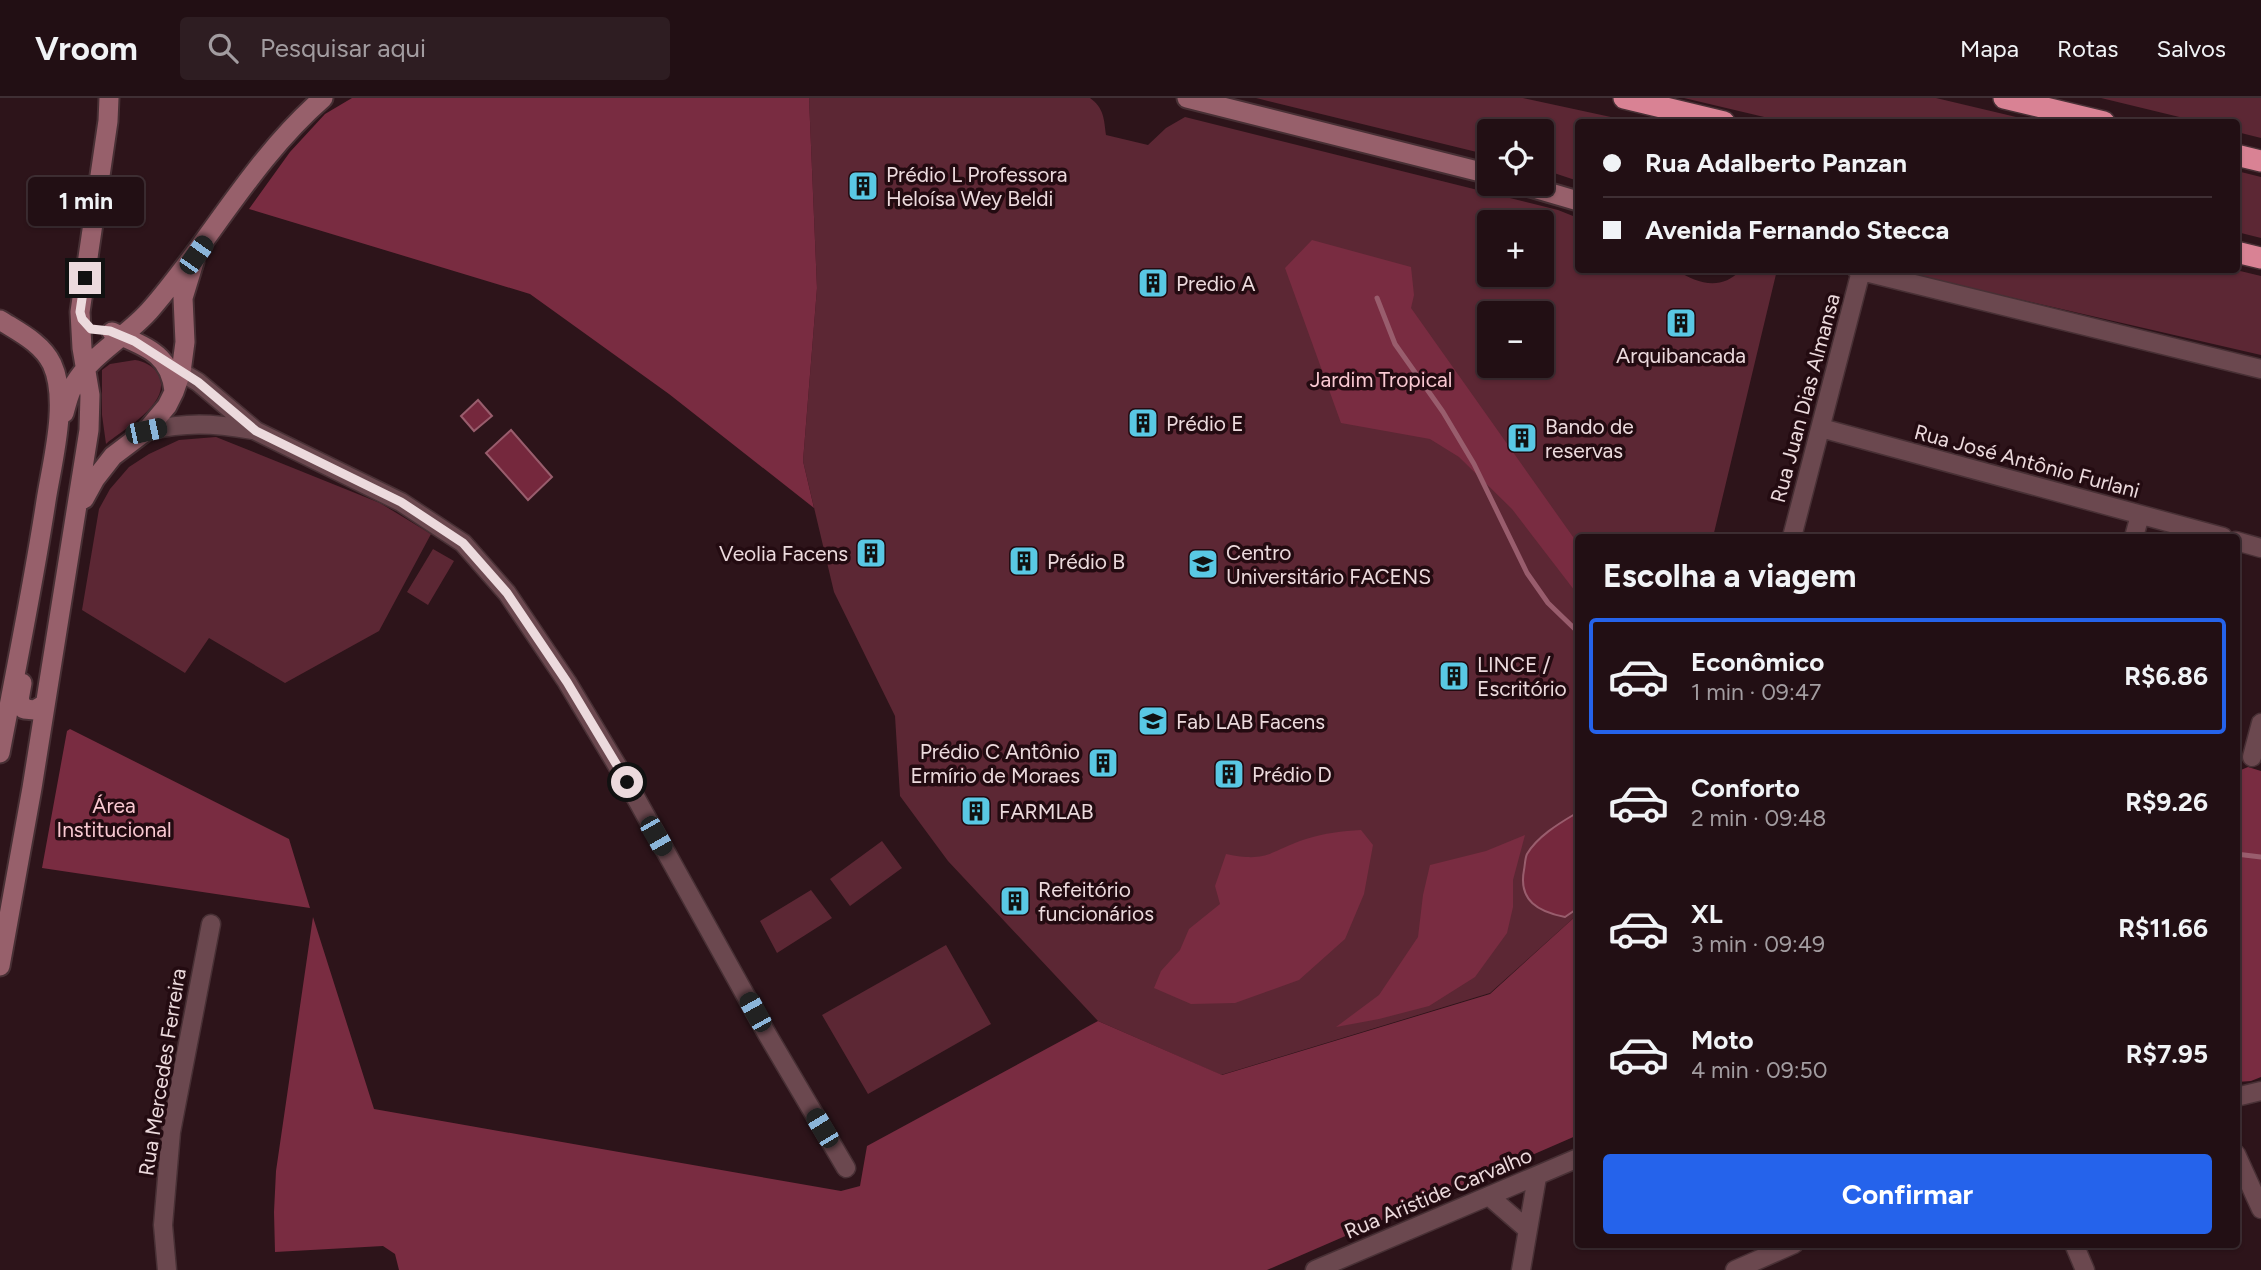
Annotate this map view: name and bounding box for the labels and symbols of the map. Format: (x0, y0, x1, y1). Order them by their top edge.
place label: Prédio L Professora Heloísa Wey Beldi (886, 162, 1067, 211)
building icon: Prédio L Professora Heloísa Wey Beldi (846, 169, 880, 203)
callout: 1 min (27, 176, 143, 226)
car (176, 232, 217, 278)
route end (69, 262, 101, 294)
building icon: Predio A (1136, 266, 1170, 300)
place label: Predio A (1176, 271, 1255, 296)
street label: Rua Juan Dias Almansa (1765, 291, 1845, 505)
building icon: Arquibancada (1664, 306, 1698, 340)
place label: Arquibancada (1616, 343, 1746, 368)
park label: Jardim Tropical (1310, 367, 1452, 392)
building icon: Prédio E (1126, 406, 1160, 440)
place label: Prédio E (1166, 411, 1244, 436)
place label: Bando de reservas (1545, 414, 1634, 463)
car (124, 416, 169, 446)
street label: Rua José Antônio Furlani (1912, 419, 2142, 503)
building icon: Bando de reservas (1505, 421, 1539, 455)
building icon: Veolia Facens (854, 536, 888, 570)
place label: Centro Universitário FACENS (1226, 540, 1431, 589)
place label: Veolia Facens (719, 541, 848, 566)
building icon: Prédio B (1007, 544, 1041, 578)
school or university icon: Centro Universitário FACENS (1186, 547, 1220, 581)
place label: Prédio B (1047, 549, 1125, 574)
place label: LINCE / Escritório (1477, 652, 1567, 701)
building icon: LINCE / Escritório (1437, 659, 1471, 693)
school or university icon: Fab LAB Facens (1136, 704, 1170, 738)
place label: Fab LAB Facens (1176, 709, 1325, 734)
place label: Prédio C Antônio Ermírio de Moraes (910, 739, 1080, 788)
building icon: Prédio C Antônio Ermírio de Moraes (1086, 746, 1120, 780)
building icon: Prédio D (1212, 757, 1246, 791)
place label: Prédio D (1252, 762, 1332, 787)
route start (611, 766, 643, 798)
park label: Área Institucional (56, 793, 172, 842)
building icon: FARMLAB (959, 794, 993, 828)
place label: FARMLAB (999, 799, 1094, 824)
car (637, 813, 676, 859)
place label: Refeitório funcionários (1038, 877, 1154, 926)
building icon: Refeitório funcionários (998, 884, 1032, 918)
street label: Rua Mercedes Ferreira (133, 966, 191, 1178)
car (736, 989, 775, 1035)
car (803, 1105, 842, 1151)
street label: Rua Aristide Carvalho (1340, 1142, 1536, 1244)

